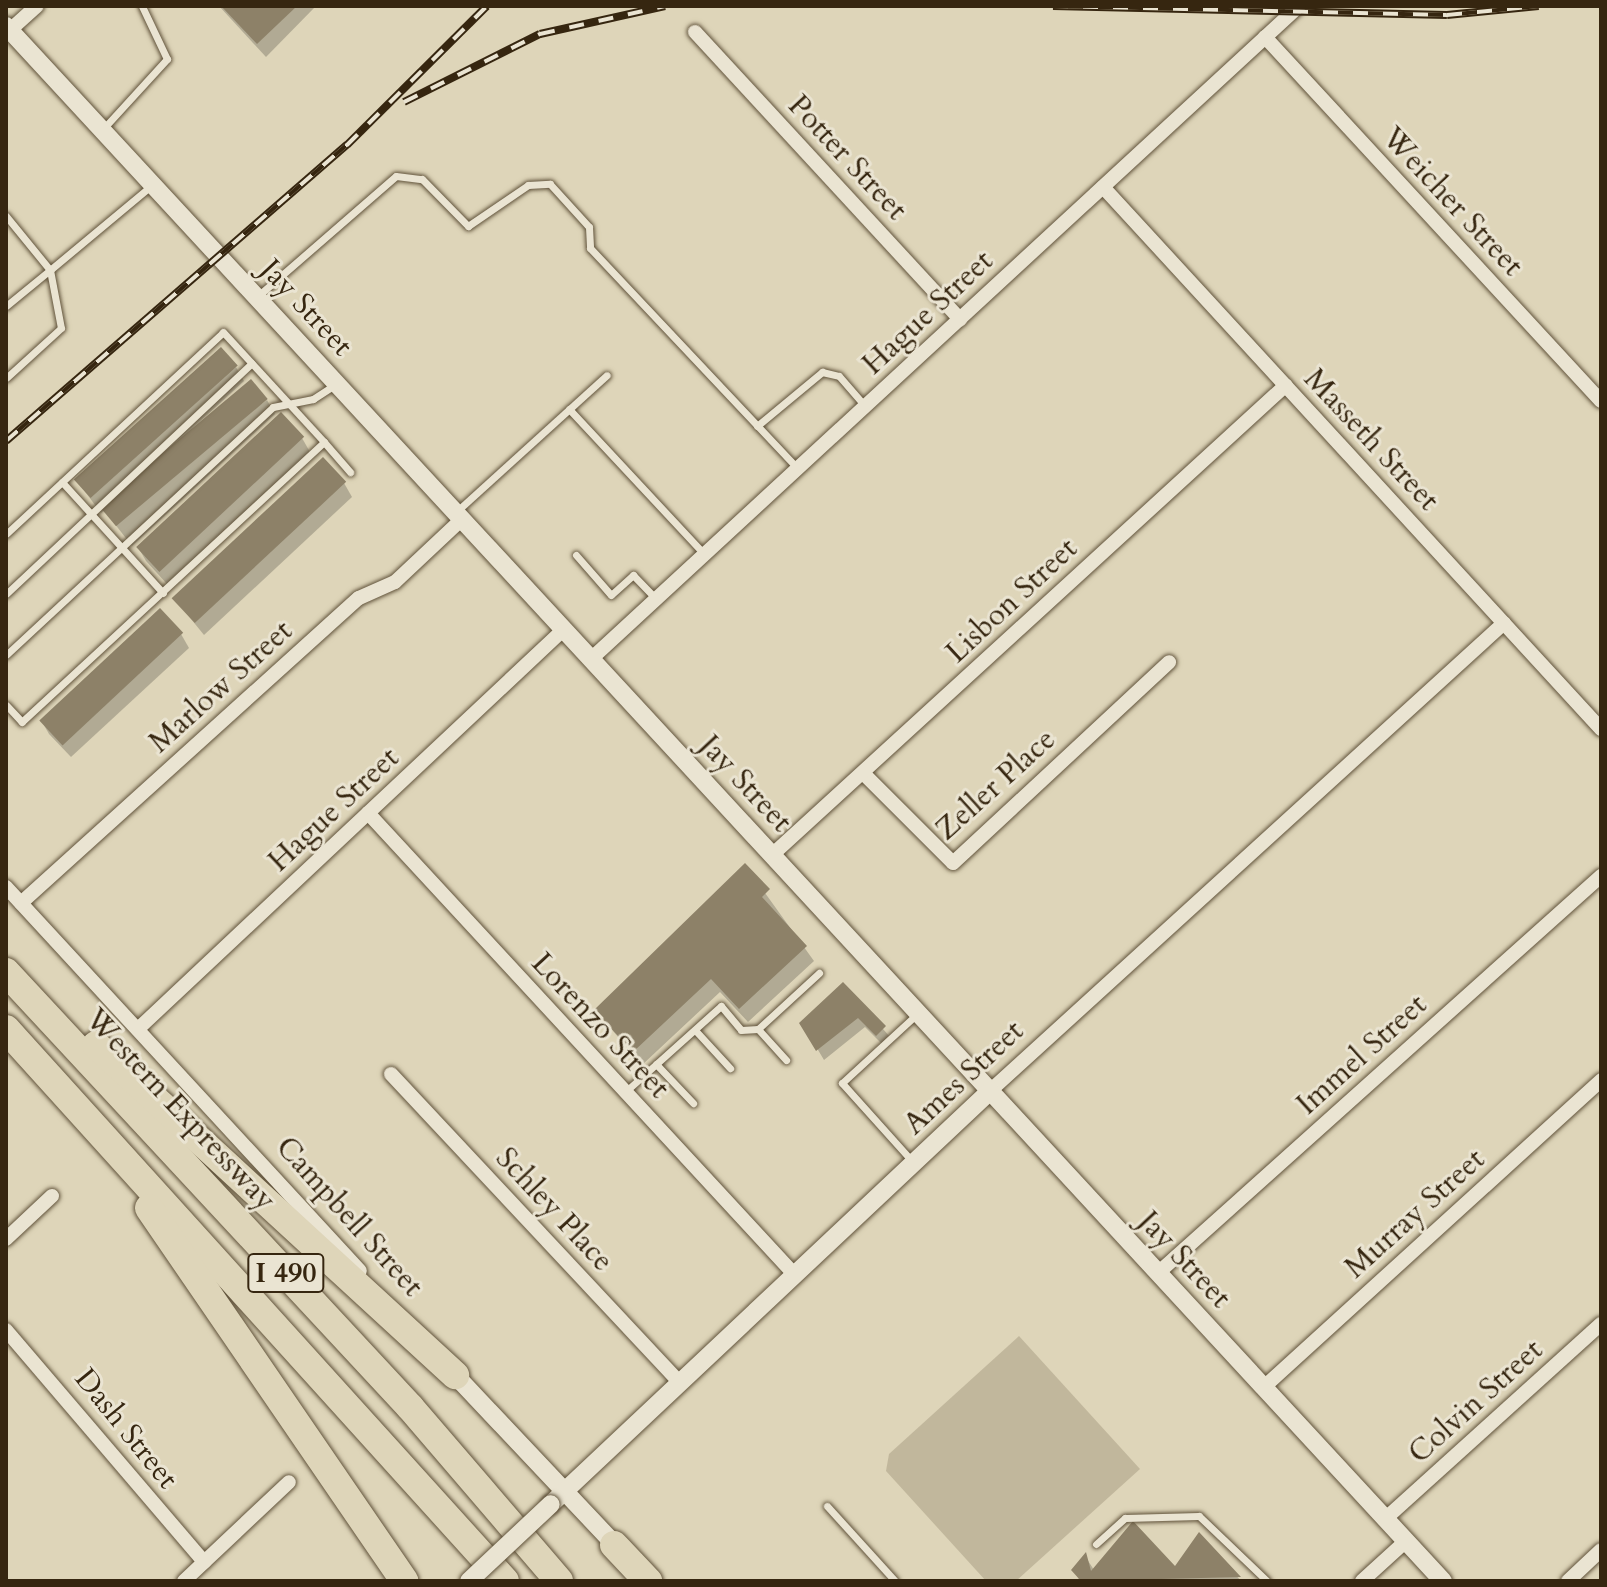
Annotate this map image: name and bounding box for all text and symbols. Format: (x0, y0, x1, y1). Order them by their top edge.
street label: Potter Street (780, 88, 914, 228)
street label: Weicher Street (1374, 120, 1530, 284)
street label: Hague Street (855, 244, 1001, 382)
street label: Jay Street (252, 252, 360, 364)
street label: Masseth Street (1296, 362, 1446, 518)
street label: Lisbon Street (939, 531, 1085, 671)
street label: Marlow Street (142, 613, 300, 761)
street label: Zeller Place (929, 722, 1063, 848)
street label: Jay Street (691, 728, 799, 840)
street label: Hague Street (261, 741, 407, 879)
street label: Lorenzo Street (523, 946, 677, 1106)
street label: Immel Street (1290, 987, 1434, 1123)
street label: Western Expressway (77, 1002, 283, 1218)
street label: Ames Street (897, 1013, 1031, 1143)
street label: Campbell Street (268, 1130, 430, 1304)
street label: Schley Place (488, 1141, 620, 1279)
street label: Murray Street (1338, 1142, 1492, 1286)
street label: Jay Street (1130, 1204, 1238, 1316)
road number: I 490 (246, 1249, 326, 1297)
street label: Colvin Street (1402, 1333, 1550, 1471)
street label: Dash Street (67, 1362, 185, 1496)

